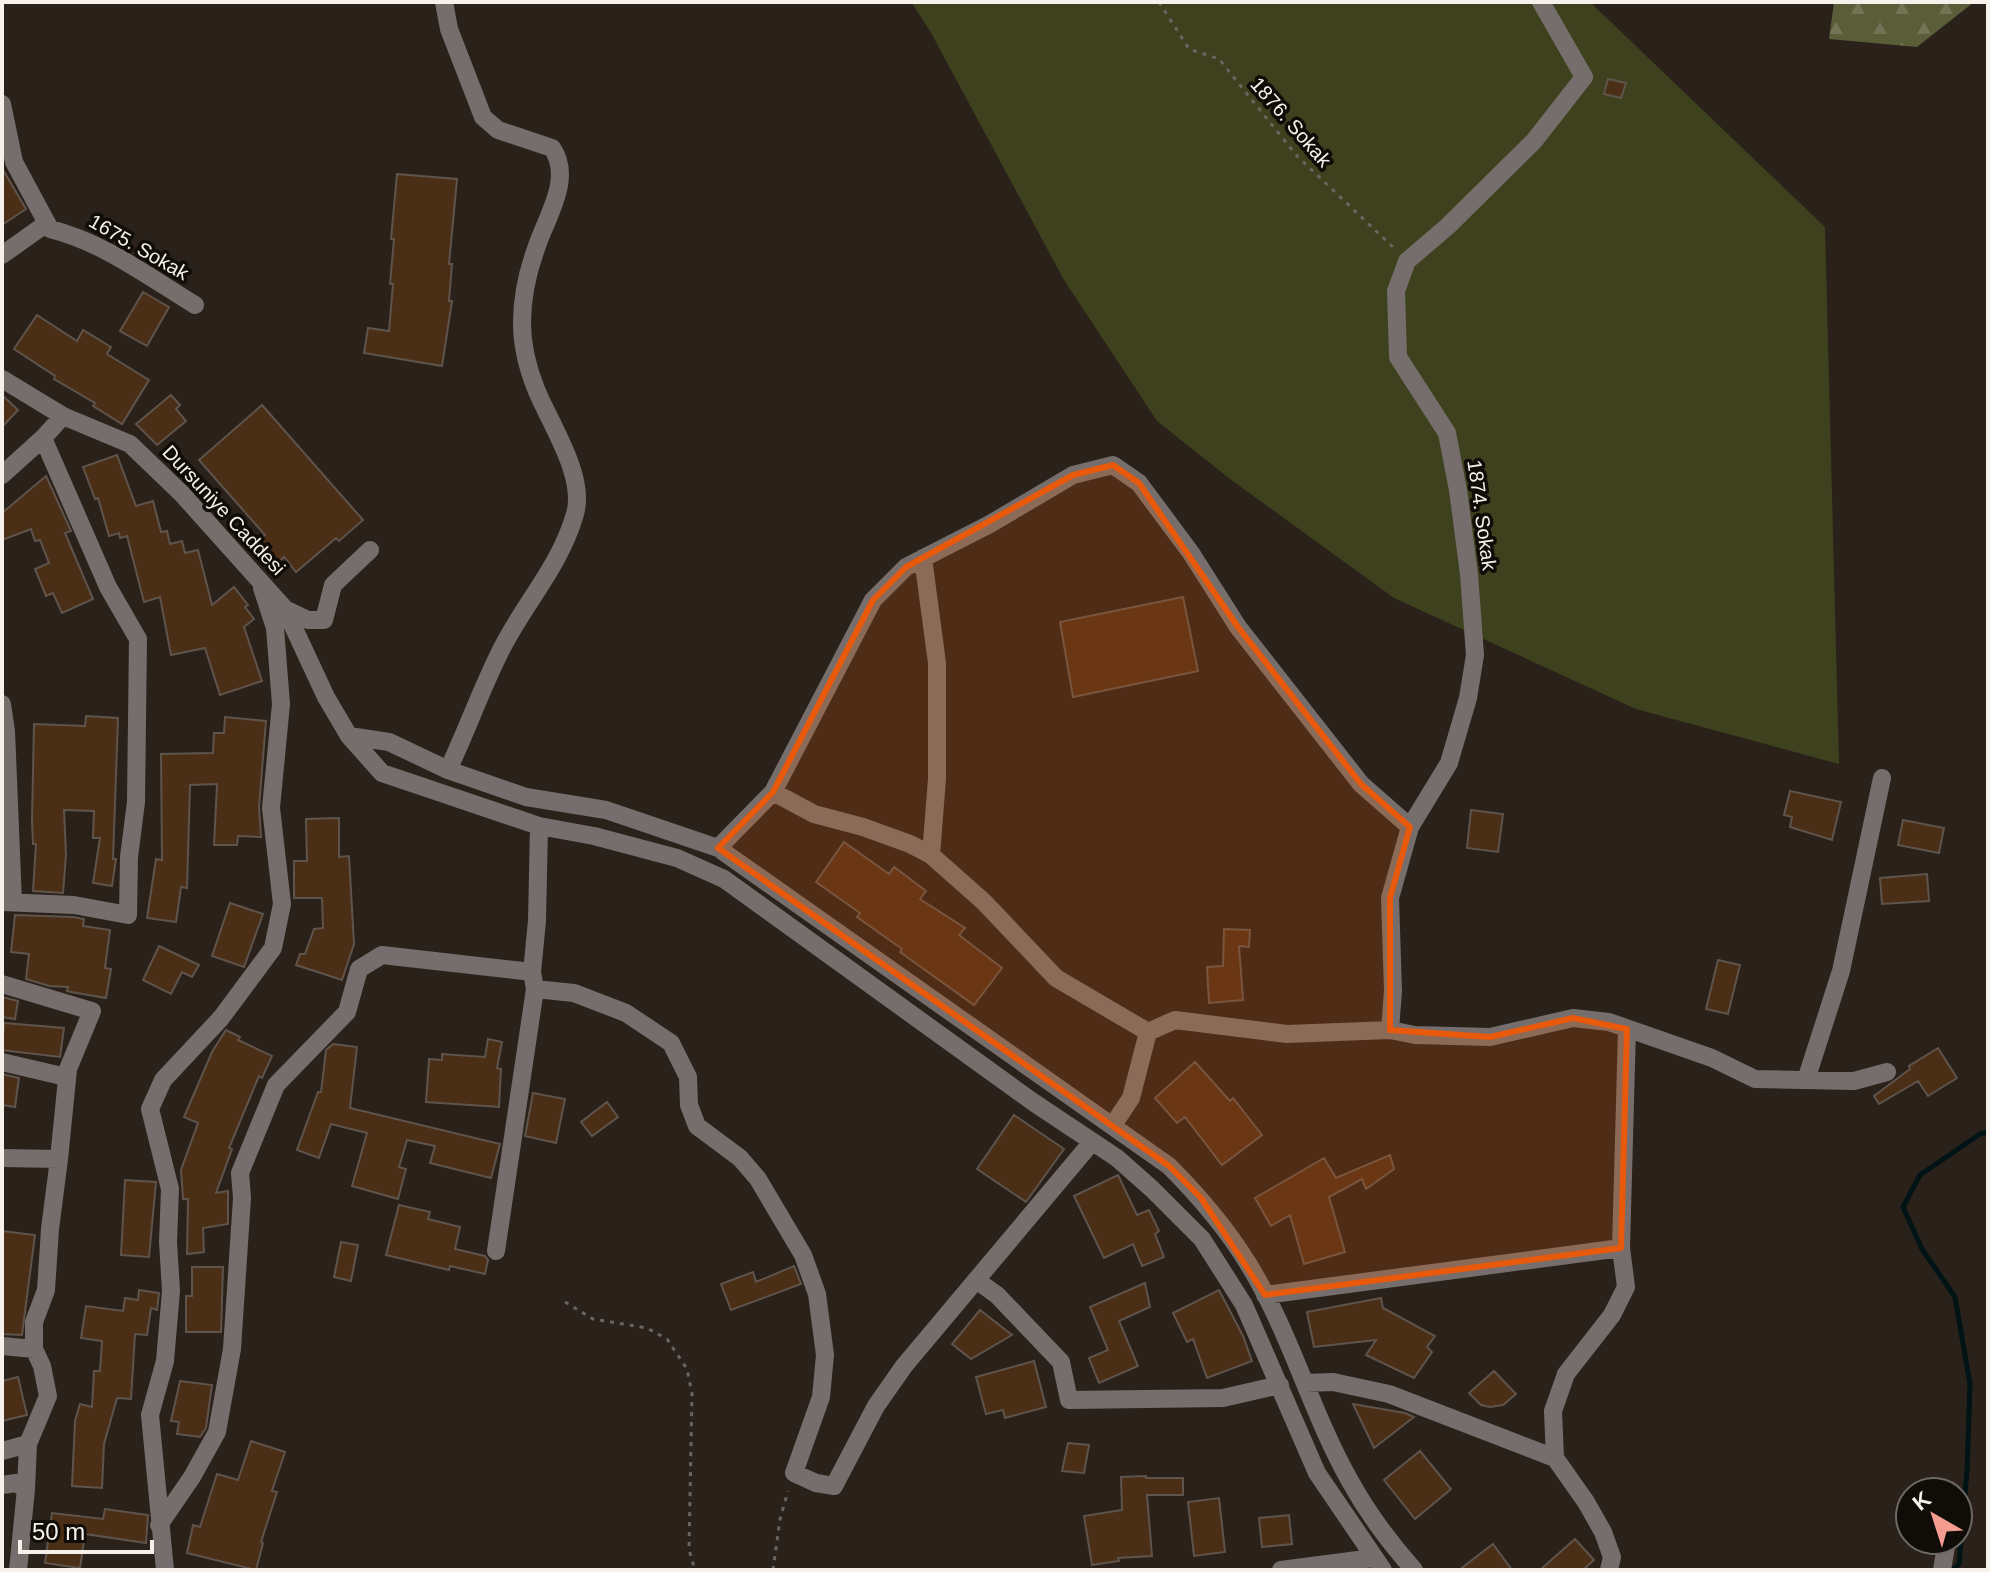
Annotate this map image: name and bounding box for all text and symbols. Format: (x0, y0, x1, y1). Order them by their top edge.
street label: 1876. Sokak (1246, 73, 1336, 172)
street label: 1675. Sokak (85, 210, 194, 285)
street label: Dursuniye Caddesi (158, 441, 290, 579)
street label: 1874. Sokak (1463, 458, 1501, 573)
north arrow (1894, 1476, 1974, 1556)
text: K (1908, 1486, 1936, 1516)
scale bar (20, 1504, 152, 1554)
text: 50 m (32, 1518, 85, 1545)

